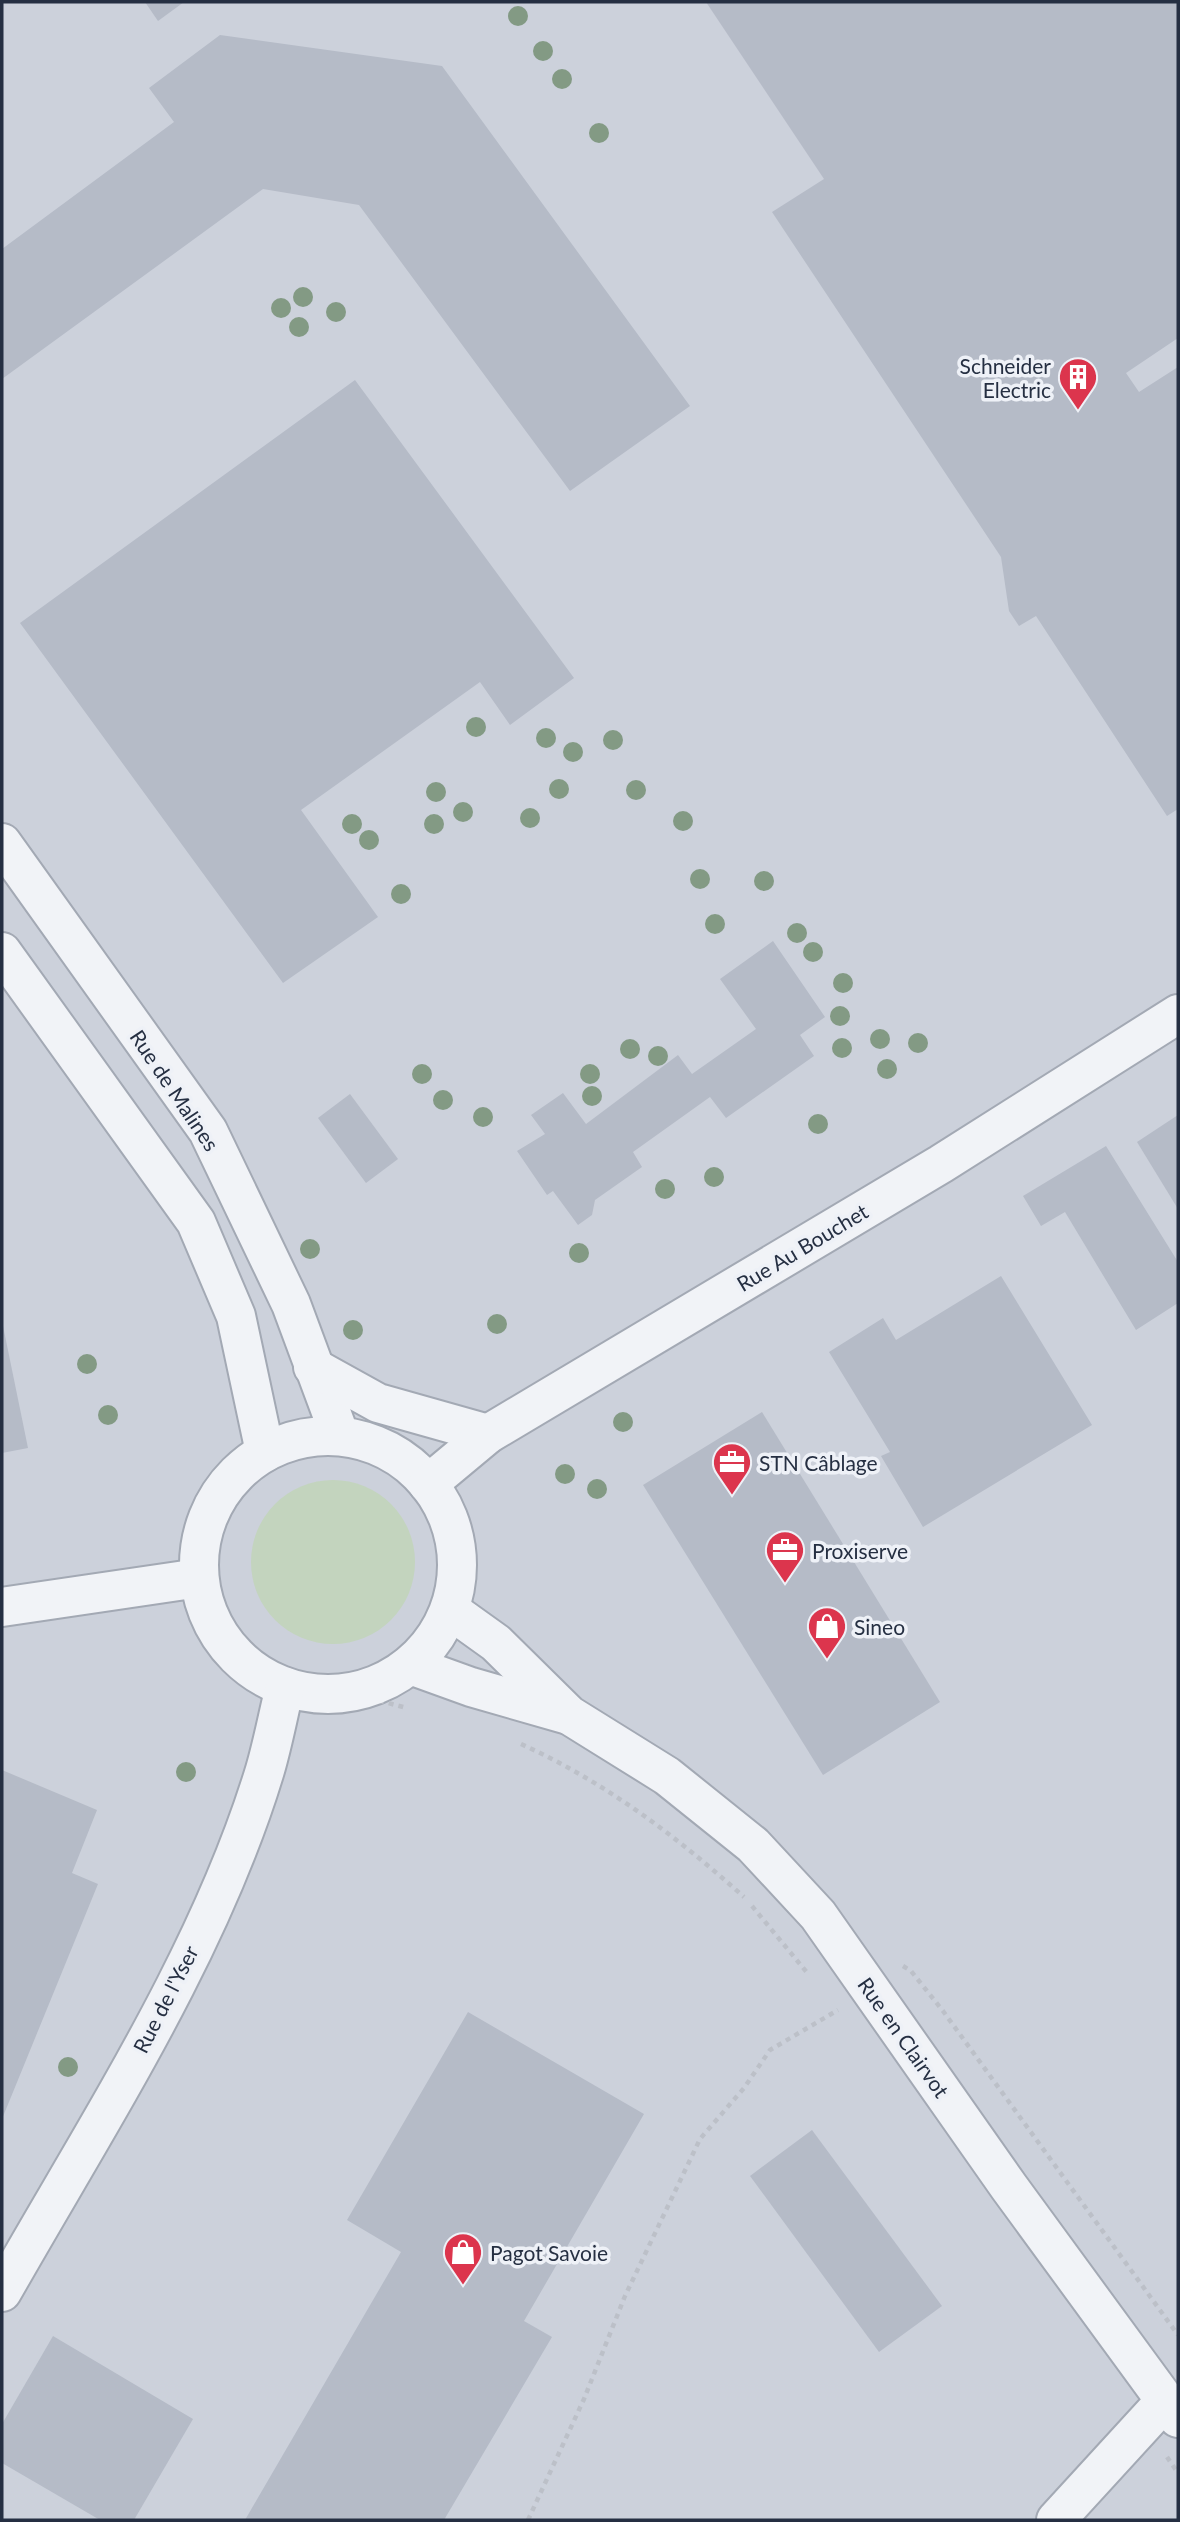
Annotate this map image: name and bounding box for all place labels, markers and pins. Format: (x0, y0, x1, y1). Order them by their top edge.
place label: Schneider Electric (960, 353, 1051, 402)
building icon: Schneider Electric (1057, 356, 1099, 411)
office icon: STN Câblage (711, 1441, 753, 1496)
place label: STN Câblage (759, 1450, 878, 1475)
office icon: Proxiserve (764, 1529, 806, 1584)
place label: Proxiserve (812, 1538, 908, 1563)
shop icon: Sineo (806, 1605, 848, 1660)
place label: Sineo (854, 1614, 905, 1639)
shop icon: Pagot Savoie (442, 2231, 484, 2286)
place label: Pagot Savoie (490, 2240, 608, 2265)

